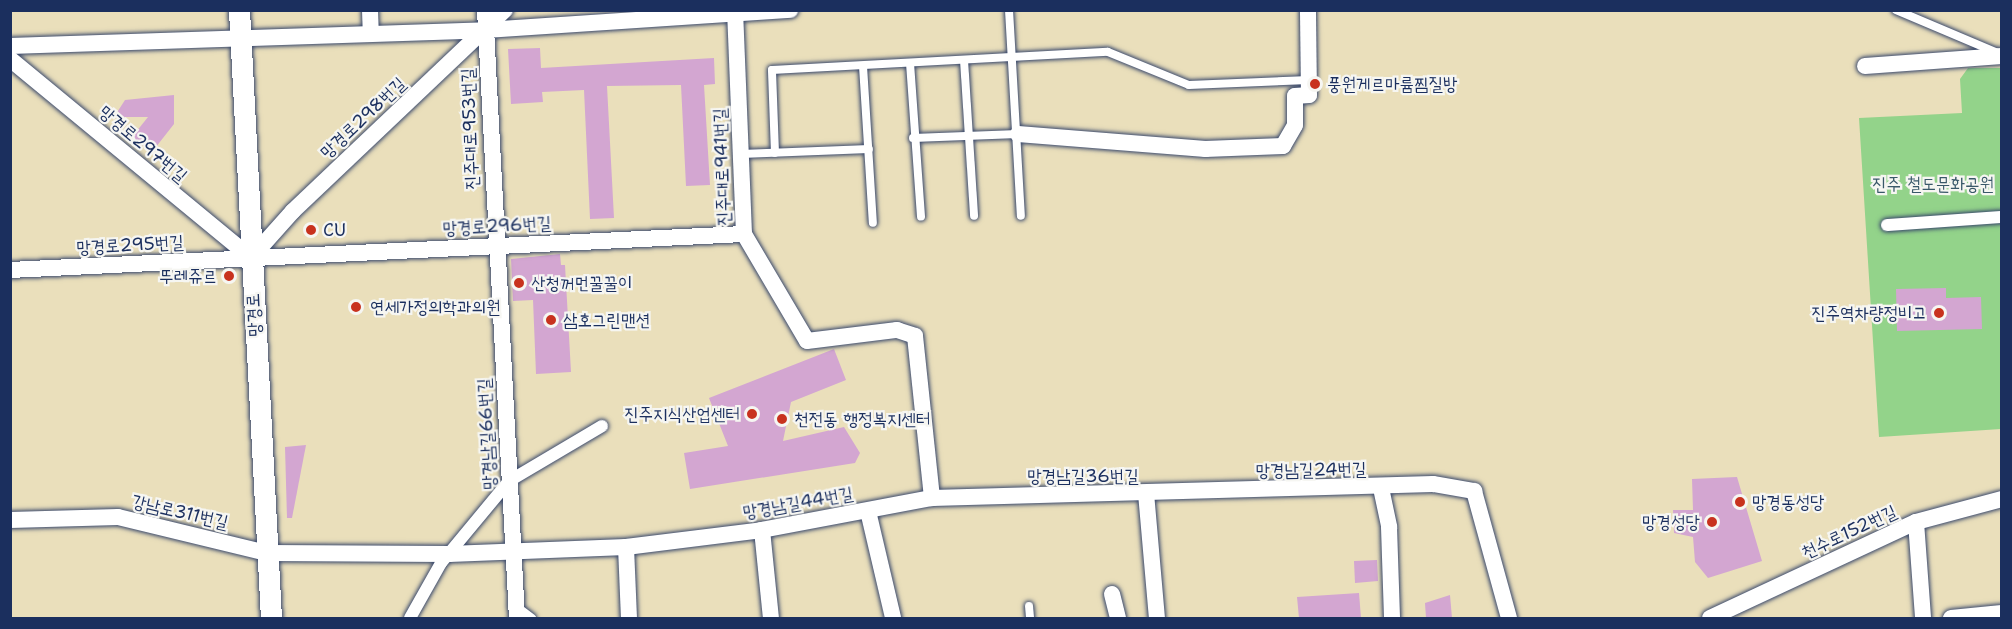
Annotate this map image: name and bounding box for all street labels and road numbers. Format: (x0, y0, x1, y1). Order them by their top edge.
street label: 진주대로953번길 (457, 68, 483, 190)
street label: 망경로298번길 (316, 73, 410, 163)
street label: 망경로297번길 (95, 101, 191, 187)
street label: 진주대로941번길 (709, 108, 735, 226)
street label: 망경로296번길 (442, 212, 552, 240)
street label: 망경로295번길 (76, 231, 184, 259)
street label: 망경로 (242, 293, 266, 337)
street label: 망경남길66번길 (473, 378, 501, 490)
street label: 망경남길24번길 (1255, 458, 1367, 482)
street label: 망경남길36번길 (1027, 465, 1139, 487)
street label: 망경남길44번길 (741, 483, 855, 523)
street label: 강남로311번길 (130, 490, 230, 534)
street label: 천수로152번길 (1798, 501, 1900, 563)

